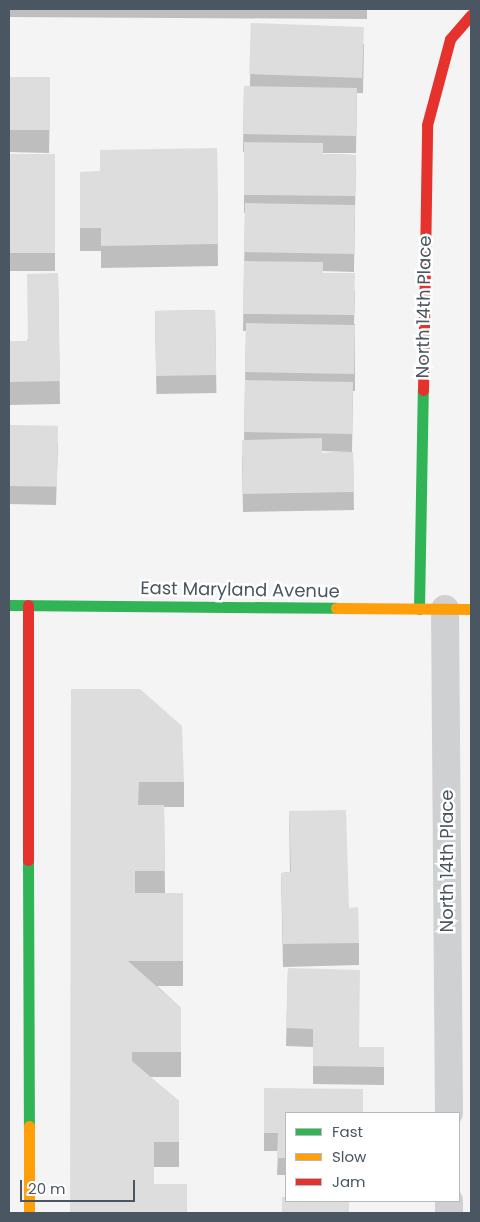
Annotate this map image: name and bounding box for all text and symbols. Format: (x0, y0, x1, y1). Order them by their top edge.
street label: North 14th Place (412, 235, 436, 379)
street label: East Maryland Avenue (140, 577, 340, 603)
street label: North 14th Place (436, 790, 458, 932)
legend (285, 1112, 460, 1202)
text: Fast (332, 1121, 363, 1142)
text: Slow (332, 1146, 366, 1167)
scale bar (22, 1170, 138, 1202)
text: Jam (332, 1171, 366, 1192)
text: 20 m (28, 1178, 66, 1199)

